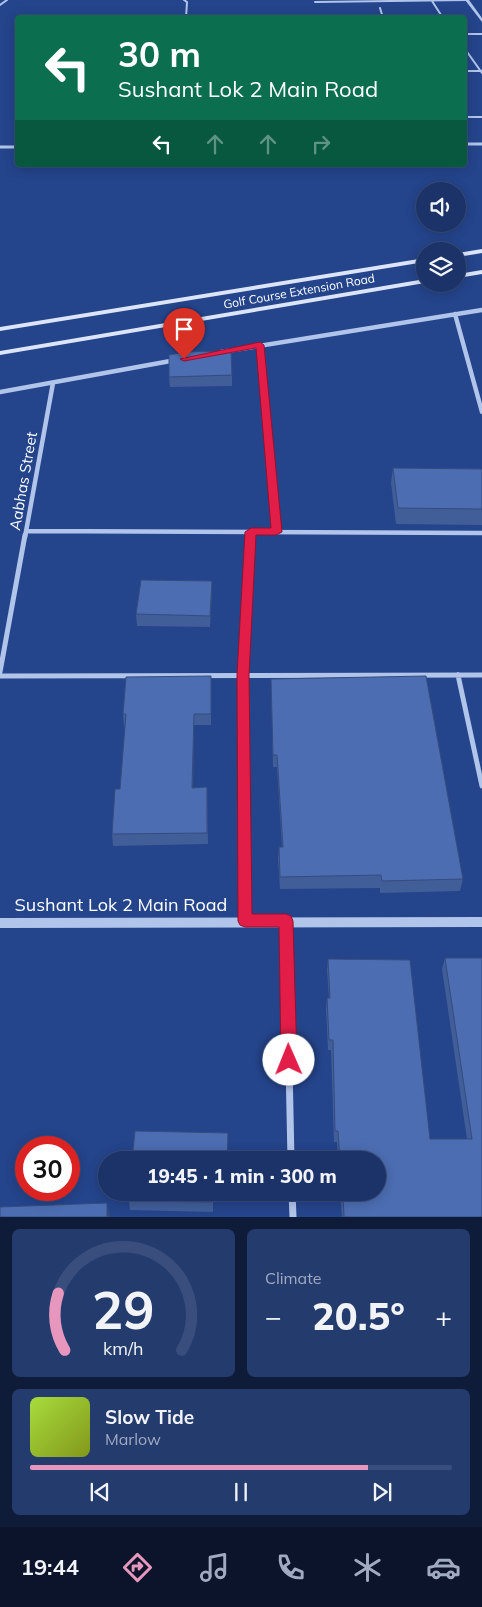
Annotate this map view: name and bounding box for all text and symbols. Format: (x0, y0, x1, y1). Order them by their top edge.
text: 30 m (118, 32, 201, 76)
icon: left (35, 35, 100, 100)
text: Sushant Lok 2 Main Road (118, 75, 378, 103)
icon: left (148, 130, 176, 158)
icon: ahead (201, 130, 229, 158)
icon: ahead (254, 130, 282, 158)
icon: right (307, 130, 335, 158)
map controls (416, 182, 466, 292)
button: sound (416, 182, 466, 232)
button: layers (416, 242, 466, 292)
street label: Golf Course Extension Road (222, 270, 376, 312)
pin (163, 308, 205, 359)
icon: arrive (170, 315, 198, 343)
street label: Aabhas Street (5, 430, 41, 532)
street label: Sushant Lok 2 Main Road (15, 893, 227, 916)
position arrow (262, 1033, 314, 1085)
speed limit sign: 30 (15, 1136, 80, 1201)
text: 19:45 · 1 min · 300 m (147, 1164, 337, 1188)
text: Climate (265, 1268, 321, 1288)
text: 29 (92, 1277, 155, 1342)
text: 20.5° (312, 1292, 405, 1340)
text: − (265, 1299, 282, 1334)
text: + (435, 1299, 452, 1334)
text: km/h (103, 1337, 144, 1359)
text: Slow Tide (105, 1405, 194, 1429)
text: Marlow (105, 1429, 161, 1449)
icon: previous (86, 1478, 114, 1506)
icon: pause (227, 1478, 255, 1506)
icon: next (368, 1478, 396, 1506)
icon: directions (120, 1550, 155, 1585)
icon: music (197, 1550, 232, 1585)
icon: phone (273, 1550, 308, 1585)
icon: climate (350, 1550, 385, 1585)
icon: car (426, 1550, 461, 1585)
text: 19:44 (21, 1553, 79, 1581)

